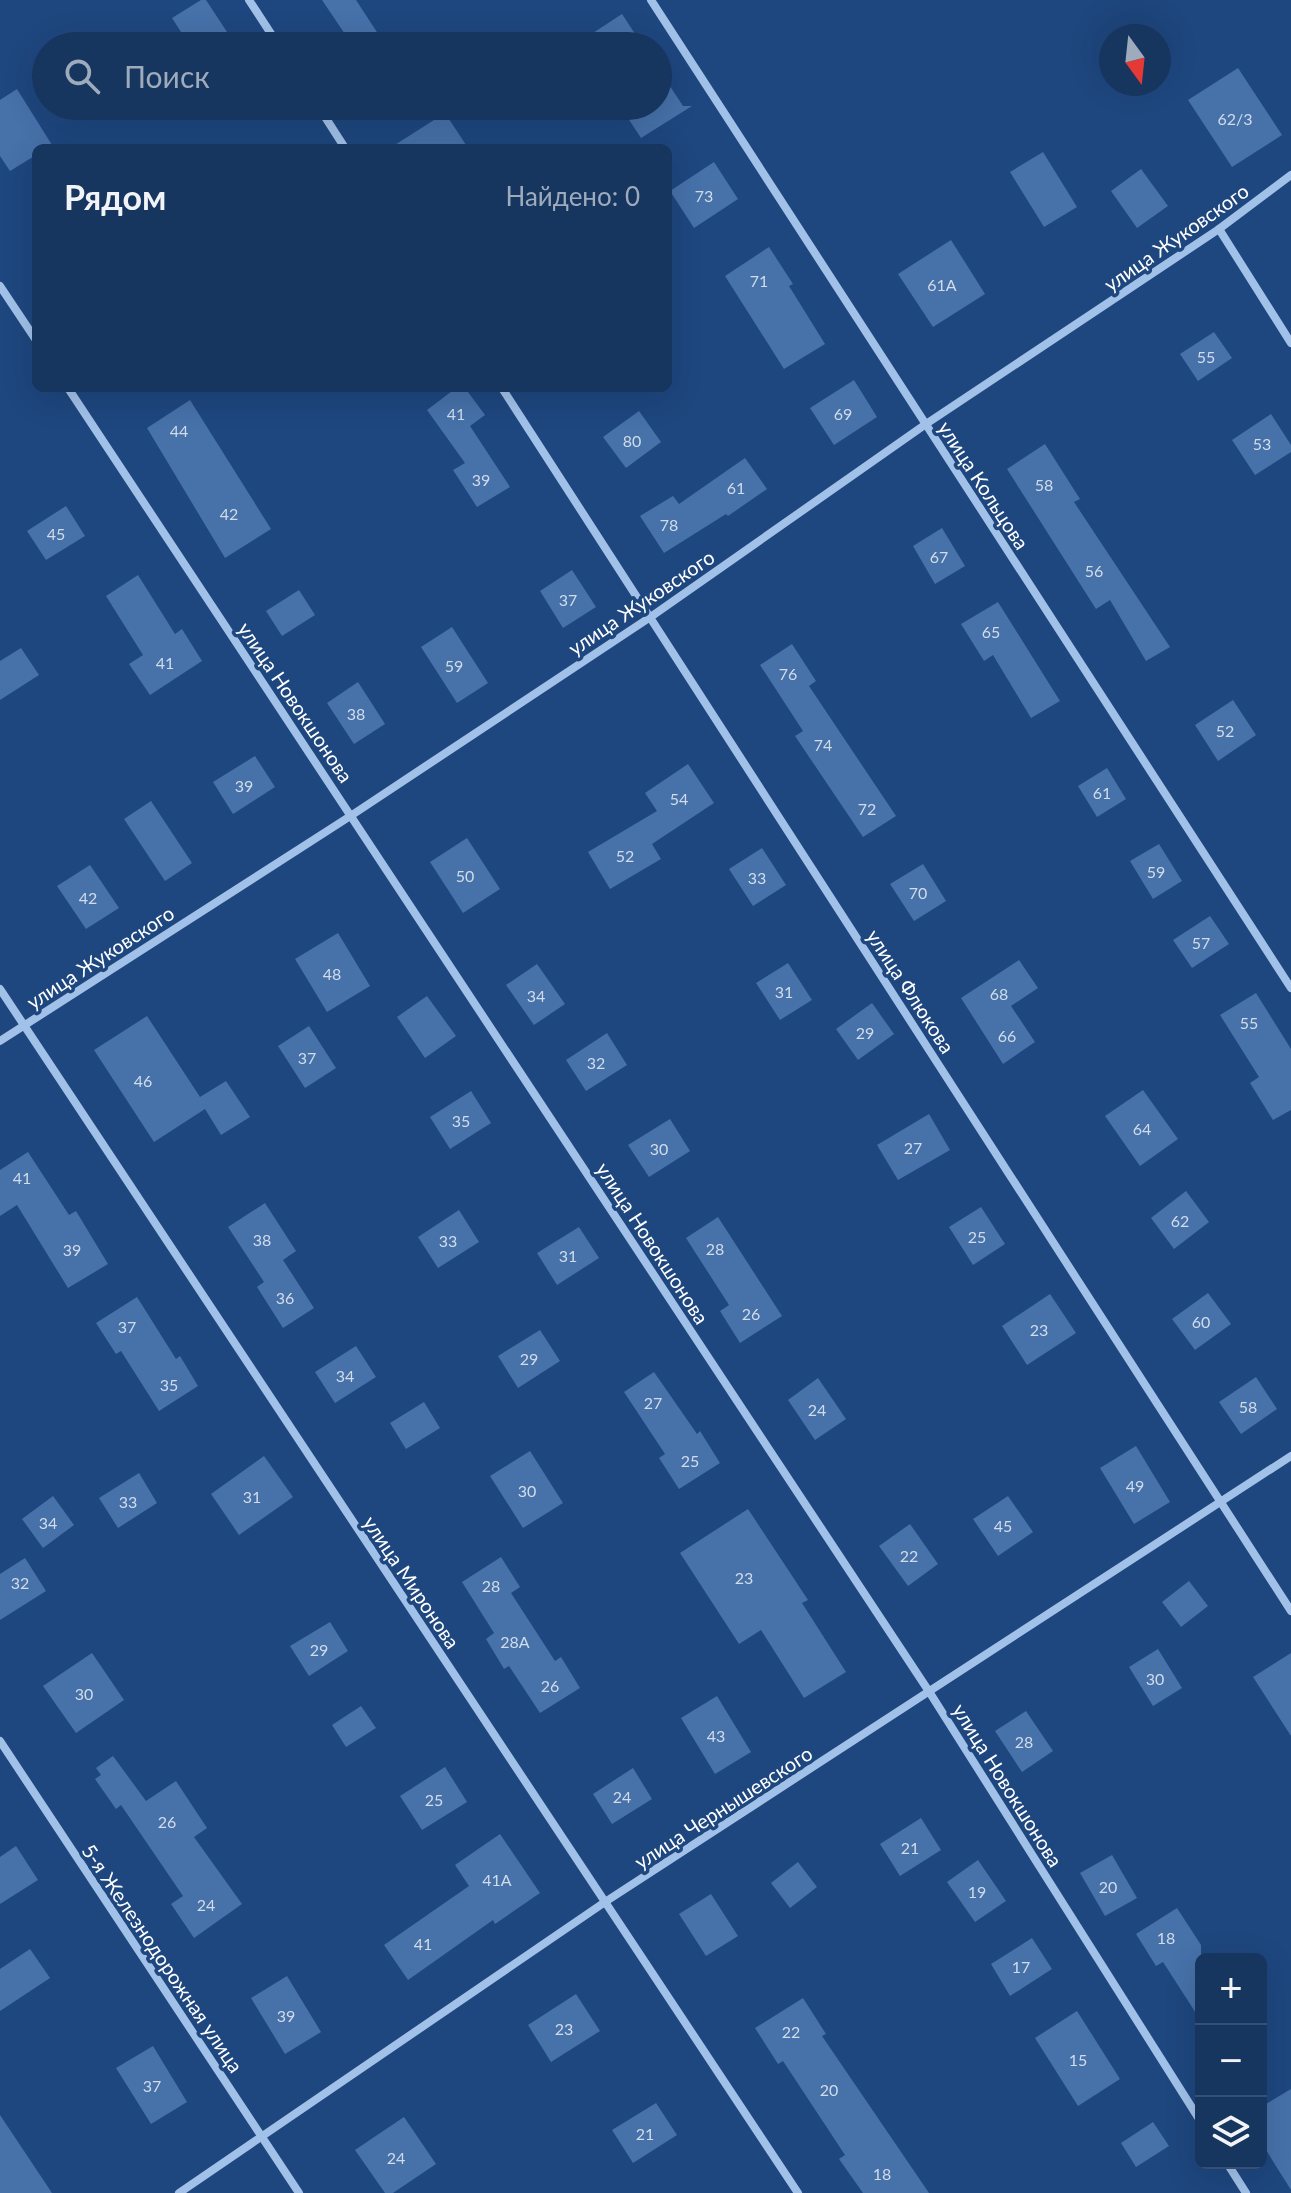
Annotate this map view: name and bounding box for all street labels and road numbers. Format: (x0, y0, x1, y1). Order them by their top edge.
street label: улица Жуковского (1099, 178, 1253, 296)
street label: улица Кольцова (934, 416, 1034, 554)
street label: улица Жуковского (563, 544, 719, 660)
street label: улица Новокшонова (234, 617, 358, 787)
street label: улица Жуковского (22, 900, 178, 1014)
street label: улица Флюкова (862, 925, 960, 1057)
street label: улица Новокшонова (592, 1158, 714, 1328)
street label: улица Миронова (359, 1511, 465, 1653)
street label: улица Новокшонова (948, 1699, 1068, 1871)
street label: улица Чернышевского (630, 1741, 816, 1873)
street label: 5-я Железнодорожная улица (77, 1839, 249, 2077)

